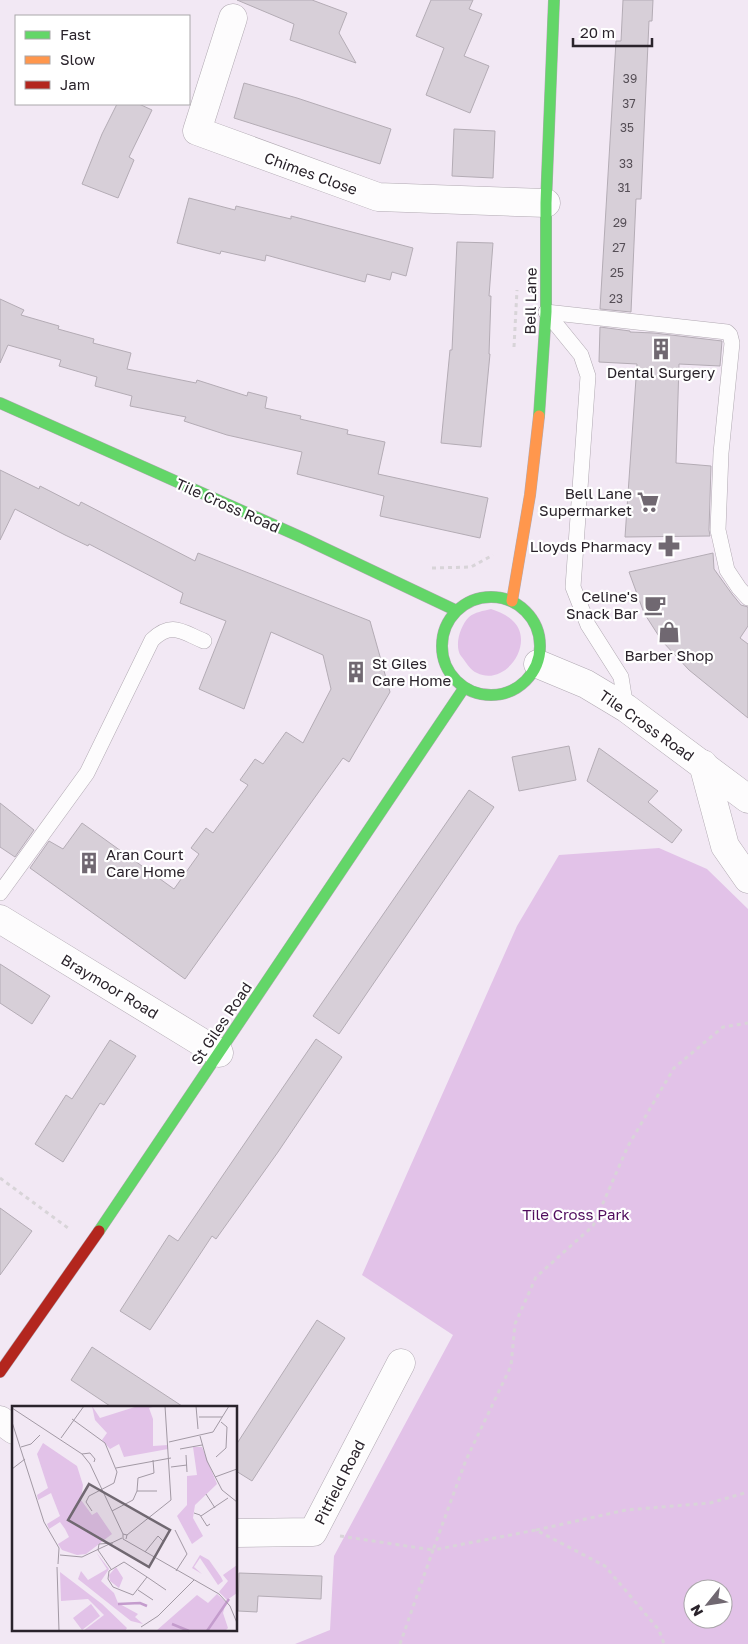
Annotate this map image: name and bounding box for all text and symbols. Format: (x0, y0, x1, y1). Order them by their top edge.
legend (15, 15, 190, 105)
scale bar (573, 15, 652, 47)
text: 20 m (580, 23, 615, 41)
text: Fast (60, 25, 91, 43)
text: Slow (60, 50, 95, 68)
house number: 39 (623, 71, 637, 86)
text: Jam (60, 75, 90, 93)
house number: 37 (622, 96, 636, 111)
house number: 35 (620, 120, 634, 135)
street label: Chimes Close (262, 148, 360, 198)
house number: 33 (619, 156, 633, 171)
house number: 31 (618, 180, 631, 195)
house number: 29 (613, 215, 627, 230)
house number: 27 (612, 240, 626, 255)
house number: 25 (610, 265, 624, 280)
street label: Bell Lane (520, 267, 540, 335)
house number: 23 (609, 291, 623, 306)
building icon: Dental Surgery (648, 336, 674, 362)
place label: Dental Surgery (607, 363, 716, 381)
street label: Tile Cross Road (173, 474, 283, 536)
place label: Bell Lane Supermarket (539, 484, 632, 519)
supermarket icon: Bell Lane Supermarket (635, 489, 661, 515)
pharmacy icon: Lloyds Pharmacy (656, 533, 682, 559)
place label: Lloyds Pharmacy (530, 537, 653, 555)
place label: Celine's Snack Bar (566, 587, 638, 622)
cafe icon: Celine's Snack Bar (642, 592, 668, 618)
shop icon: Barber Shop (656, 619, 682, 645)
place label: Barber Shop (625, 646, 713, 664)
place label: St Giles Care Home (372, 654, 452, 689)
building icon: St Giles Care Home (343, 659, 369, 685)
street label: Tile Cross Road (596, 686, 698, 764)
place label: Aran Court Care Home (106, 845, 186, 880)
building icon: Aran Court Care Home (76, 850, 102, 876)
street label: Braymoor Road (58, 950, 162, 1022)
street label: St Giles Road (187, 978, 255, 1068)
park label: Tile Cross Park (522, 1205, 630, 1223)
inset map (12, 1406, 238, 1632)
street label: Pitfield Road (310, 1437, 368, 1527)
north arrow (683, 1579, 733, 1629)
text: N (686, 1602, 706, 1620)

